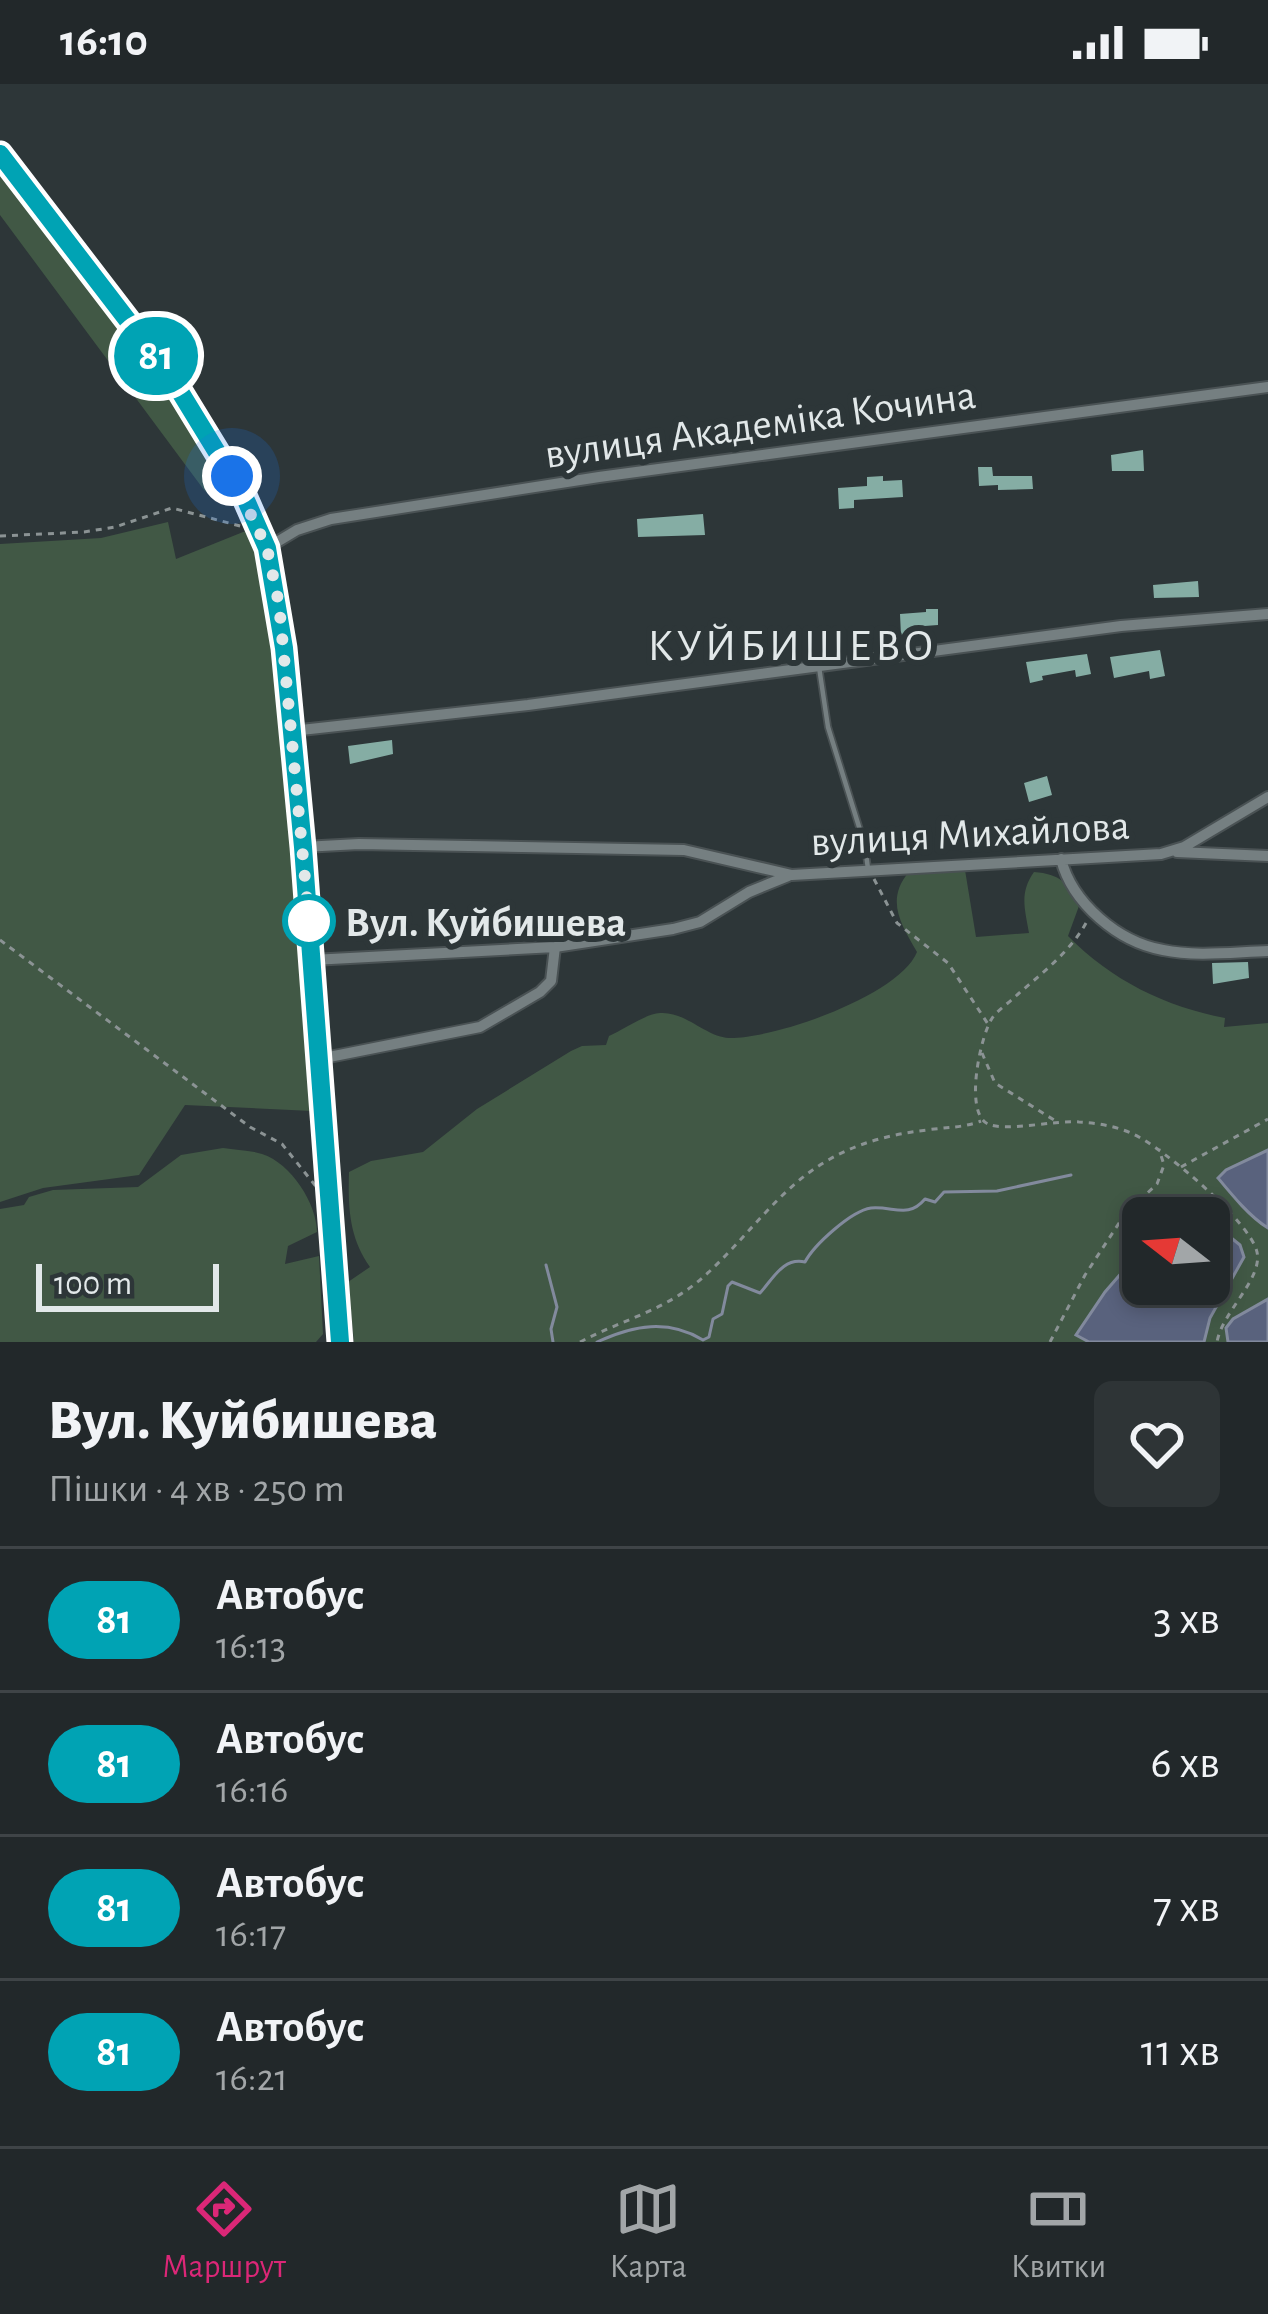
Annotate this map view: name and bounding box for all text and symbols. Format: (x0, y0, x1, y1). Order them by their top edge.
text: 16:10 (60, 19, 148, 64)
line badge: 81 (102, 317, 210, 395)
text: 81 (138, 335, 174, 377)
street label: вулиця Академіка Кочина (542, 374, 978, 476)
your location (202, 446, 262, 506)
district label: КУЙБИШЕВО (647, 623, 937, 669)
street label: вулиця Михайлова (809, 805, 1131, 863)
marker: Вул. Куйбишева (284, 896, 334, 946)
place label: Вул. Куйбишева (345, 902, 626, 944)
north arrow (1122, 1197, 1230, 1305)
map controls (1122, 1197, 1230, 1305)
scale bar (36, 1258, 219, 1311)
text: 100 m (54, 1268, 132, 1301)
button: heart (1094, 1381, 1220, 1507)
text: Вул. Куйбишева (48, 1392, 437, 1449)
text: Пішки · 4 хв · 250 m (48, 1470, 345, 1509)
text: Автобус (216, 1573, 365, 1618)
text: 3 хв (1153, 1597, 1220, 1642)
text: 81 (96, 1599, 132, 1641)
text: 16:13 (216, 1627, 286, 1666)
text: Автобус (216, 1717, 365, 1762)
text: 6 хв (1151, 1741, 1220, 1786)
text: 81 (96, 1743, 132, 1785)
text: 16:16 (216, 1771, 288, 1810)
text: Автобус (216, 1861, 365, 1906)
text: 7 хв (1153, 1885, 1220, 1930)
text: 81 (96, 1887, 132, 1929)
text: 16:17 (216, 1915, 286, 1954)
text: Автобус (216, 2005, 365, 2050)
text: 11 хв (1141, 2029, 1220, 2074)
text: 81 (96, 2031, 132, 2073)
text: 16:21 (216, 2059, 288, 2098)
tab: Маршрут (162, 2176, 286, 2288)
tab: Карта (610, 2176, 687, 2288)
tab: Квитки (1011, 2176, 1106, 2288)

